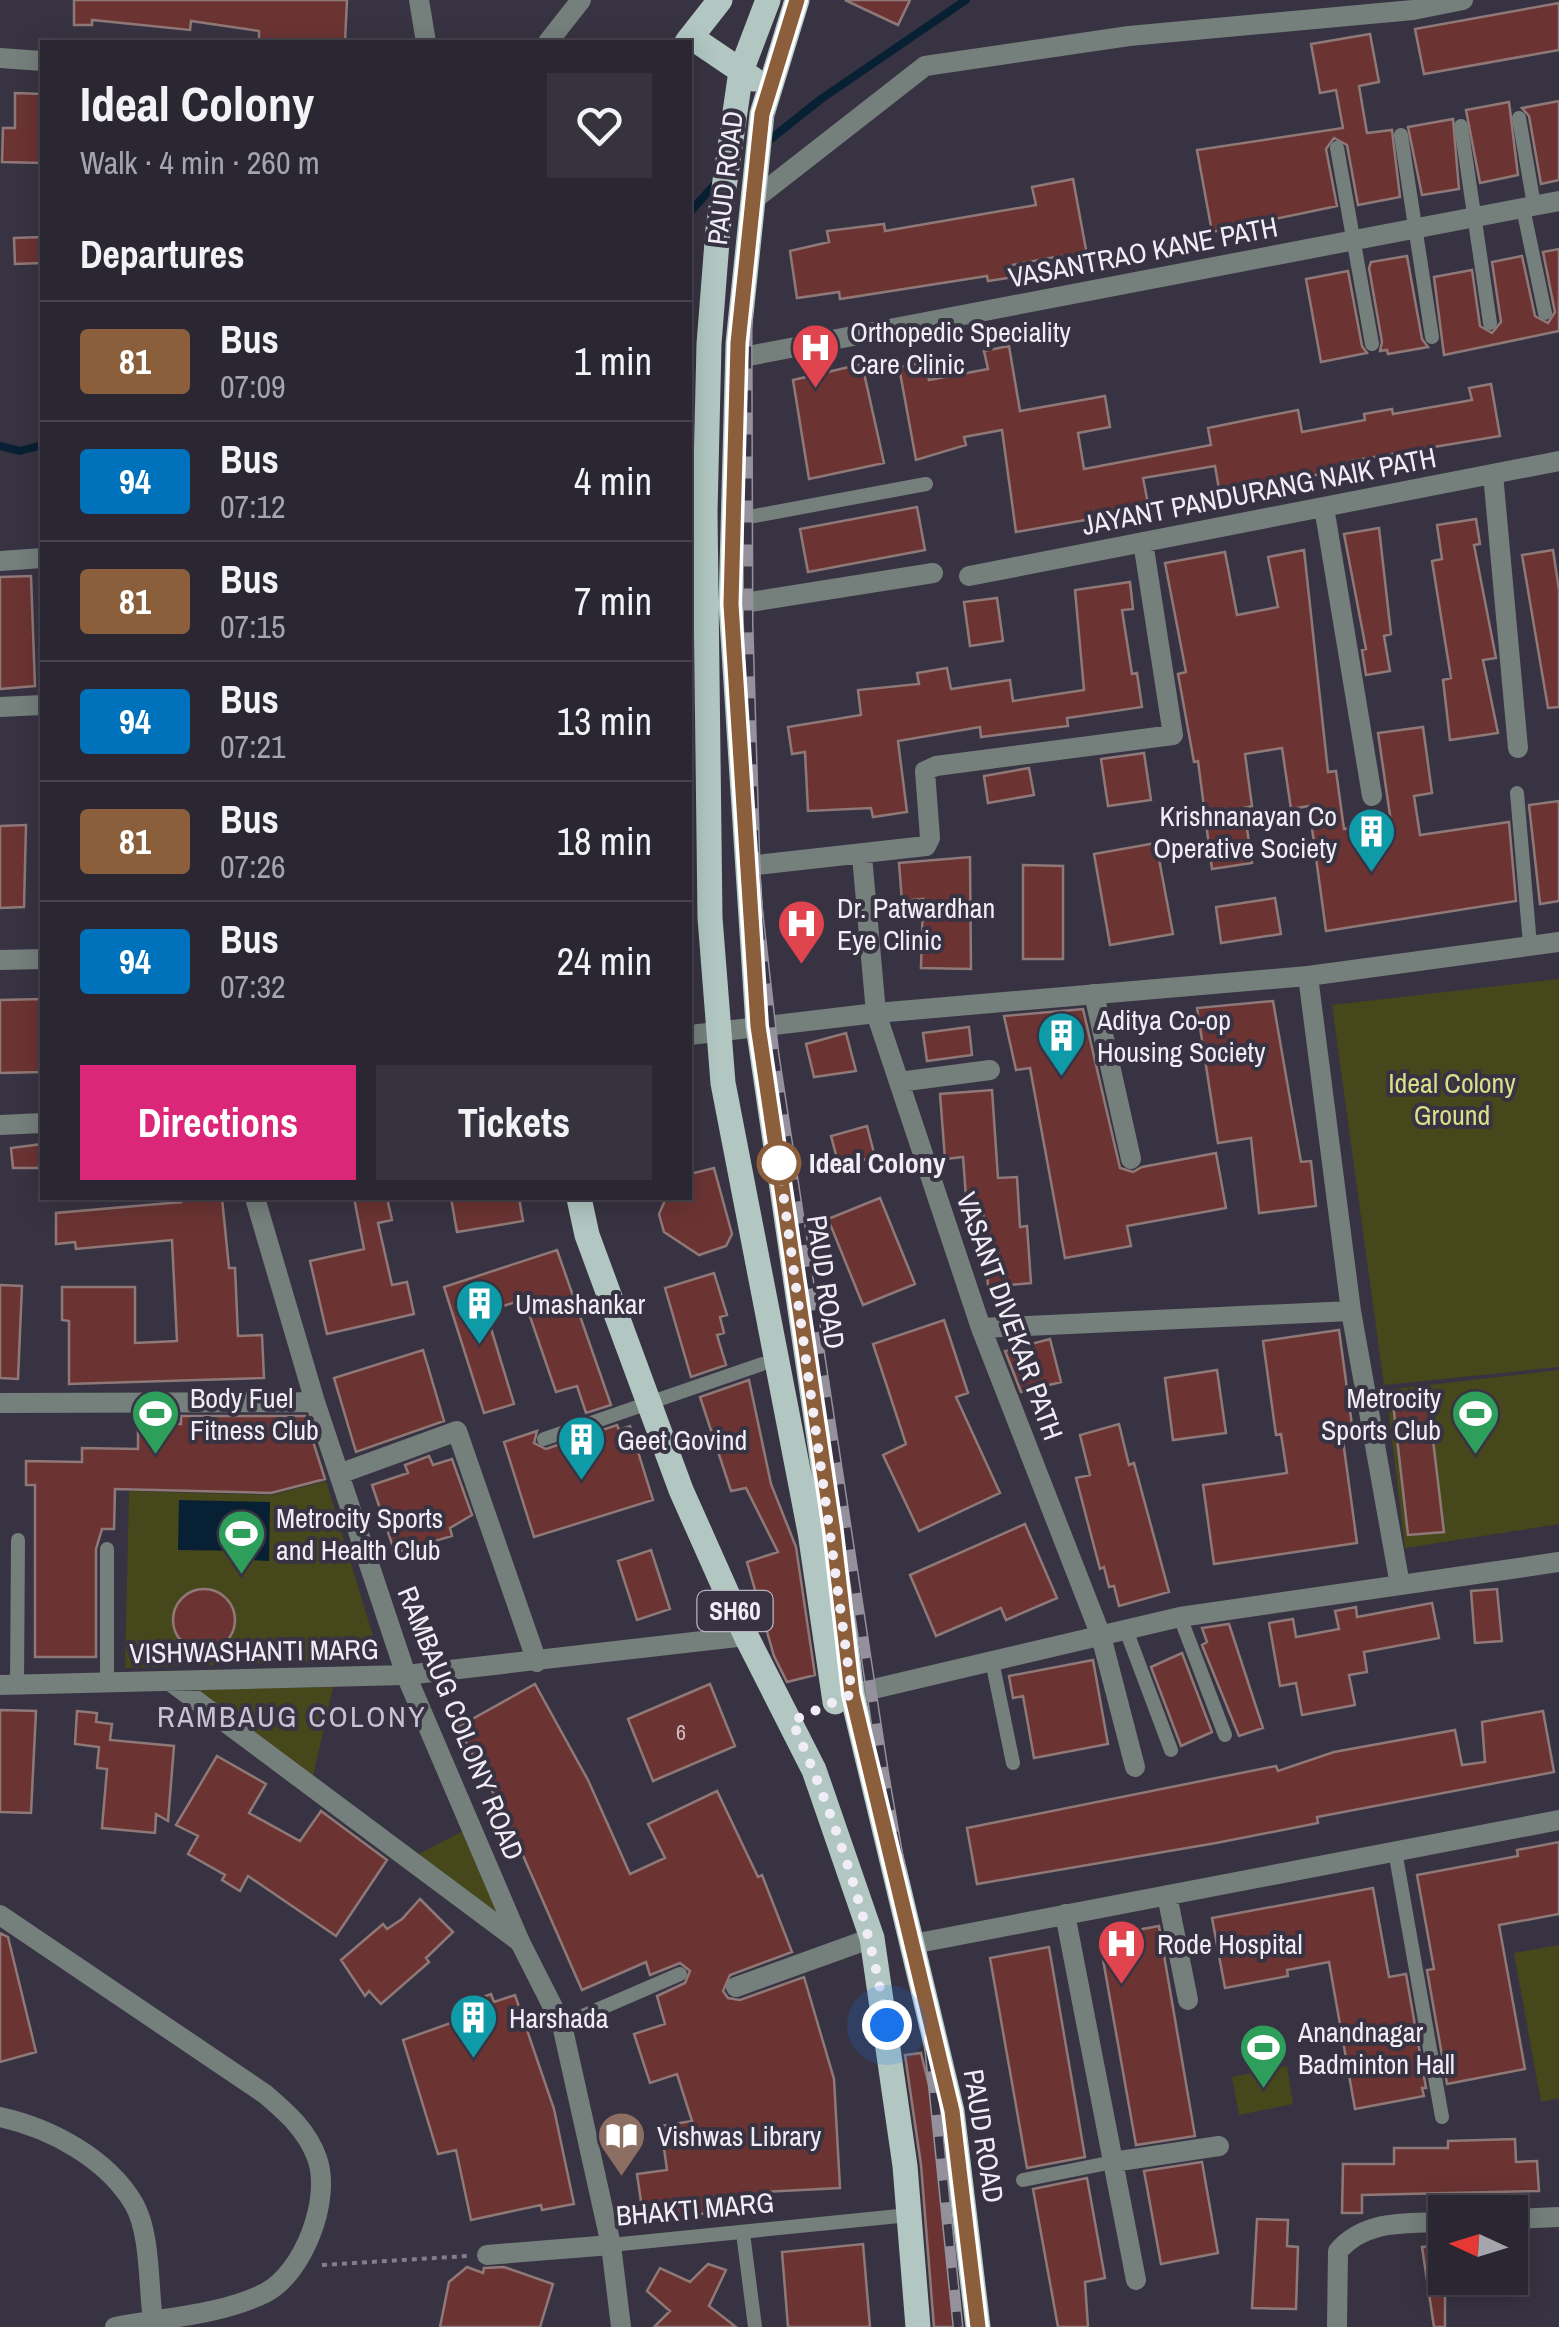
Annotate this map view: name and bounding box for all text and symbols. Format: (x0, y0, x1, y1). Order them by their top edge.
text: Ideal Colony (80, 71, 314, 136)
button: heart (547, 73, 652, 178)
street label: PAUD ROAD (698, 109, 752, 247)
text: Walk · 4 min · 260 m (80, 141, 320, 184)
street label: VASANTRAO KANE PATH (1005, 207, 1281, 297)
text: Departures (80, 229, 245, 280)
place label: Orthopedic Speciality Care Clinic (850, 313, 1071, 383)
text: Bus (220, 314, 279, 365)
hospital icon: Orthopedic Speciality Care Clinic (789, 322, 841, 390)
text: 1 min (574, 336, 652, 387)
text: 81 (119, 338, 151, 385)
text: 07:09 (220, 365, 286, 408)
text: Bus (220, 434, 279, 485)
street label: JAYANT PANDURANG NAIK PATH (1079, 438, 1439, 544)
text: 4 min (574, 456, 652, 507)
text: 94 (119, 458, 151, 505)
text: 07:12 (220, 485, 286, 528)
text: Bus (220, 554, 279, 605)
text: 7 min (574, 576, 652, 627)
text: 81 (119, 578, 151, 625)
text: 07:15 (220, 605, 286, 648)
text: Bus (220, 674, 279, 725)
text: 13 min (557, 696, 652, 747)
text: 94 (119, 698, 151, 745)
text: 07:21 (220, 725, 286, 768)
text: Bus (220, 794, 279, 845)
place label: Krishnanayan Co Operative Society (1153, 797, 1338, 867)
building icon: Krishnanayan Co Operative Society (1346, 806, 1398, 874)
text: 18 min (557, 816, 652, 867)
text: 81 (119, 818, 151, 865)
text: 07:26 (220, 845, 286, 888)
place label: Dr. Patwardhan Eye Clinic (837, 889, 995, 959)
hospital icon: Dr. Patwardhan Eye Clinic (776, 898, 828, 966)
text: Bus (220, 914, 279, 965)
text: 24 min (557, 936, 652, 987)
text: 94 (119, 938, 151, 985)
text: 07:32 (220, 965, 286, 1008)
place label: Aditya Co-op Housing Society (1096, 1001, 1266, 1071)
building icon: Aditya Co-op Housing Society (1036, 1010, 1088, 1078)
park label: Ideal Colony Ground (1388, 1064, 1516, 1134)
button: Directions (80, 1065, 356, 1180)
button: Tickets (376, 1065, 652, 1180)
marker: Ideal Colony (758, 1142, 800, 1184)
place label: Ideal Colony (809, 1144, 946, 1182)
street label: VASANT DIVEKAR PATH (947, 1187, 1073, 1445)
street label: PAUD ROAD (798, 1213, 854, 1351)
building icon: Umashankar (454, 1278, 506, 1346)
place label: Umashankar (515, 1285, 646, 1323)
place label: Body Fuel Fitness Club (190, 1379, 319, 1449)
place label: Metrocity Sports Club (1321, 1379, 1442, 1449)
sports icon: Body Fuel Fitness Club (129, 1388, 181, 1456)
sports icon: Metrocity Sports Club (1450, 1388, 1502, 1456)
building icon: Geet Govind (556, 1414, 608, 1482)
place label: Geet Govind (617, 1421, 747, 1459)
place label: Metrocity Sports and Health Club (276, 1499, 443, 1569)
sports icon: Metrocity Sports and Health Club (215, 1508, 267, 1576)
street label: RAMBAUG COLONY ROAD (389, 1581, 533, 1865)
road number: SH60 (698, 1591, 772, 1631)
street label: VISHWASHANTI MARG (129, 1630, 379, 1672)
district label: RAMBAUG COLONY (157, 1696, 427, 1736)
house number: 6 (676, 1717, 686, 1747)
hospital icon: Rode Hospital (1096, 1918, 1148, 1986)
place label: Rode Hospital (1157, 1925, 1303, 1963)
building icon: Harshada (448, 1992, 500, 2060)
place label: Harshada (509, 1999, 609, 2037)
your location (862, 2000, 912, 2050)
place label: Anandnagar Badminton Hall (1297, 2013, 1455, 2083)
sports icon: Anandnagar Badminton Hall (1237, 2022, 1289, 2090)
street label: PAUD ROAD (955, 2066, 1013, 2206)
library icon: Vishwas Library (596, 2110, 648, 2178)
place label: Vishwas Library (657, 2117, 822, 2155)
street label: BHAKTI MARG (615, 2183, 775, 2235)
north arrow (1428, 2195, 1528, 2295)
map controls (1428, 2195, 1528, 2295)

